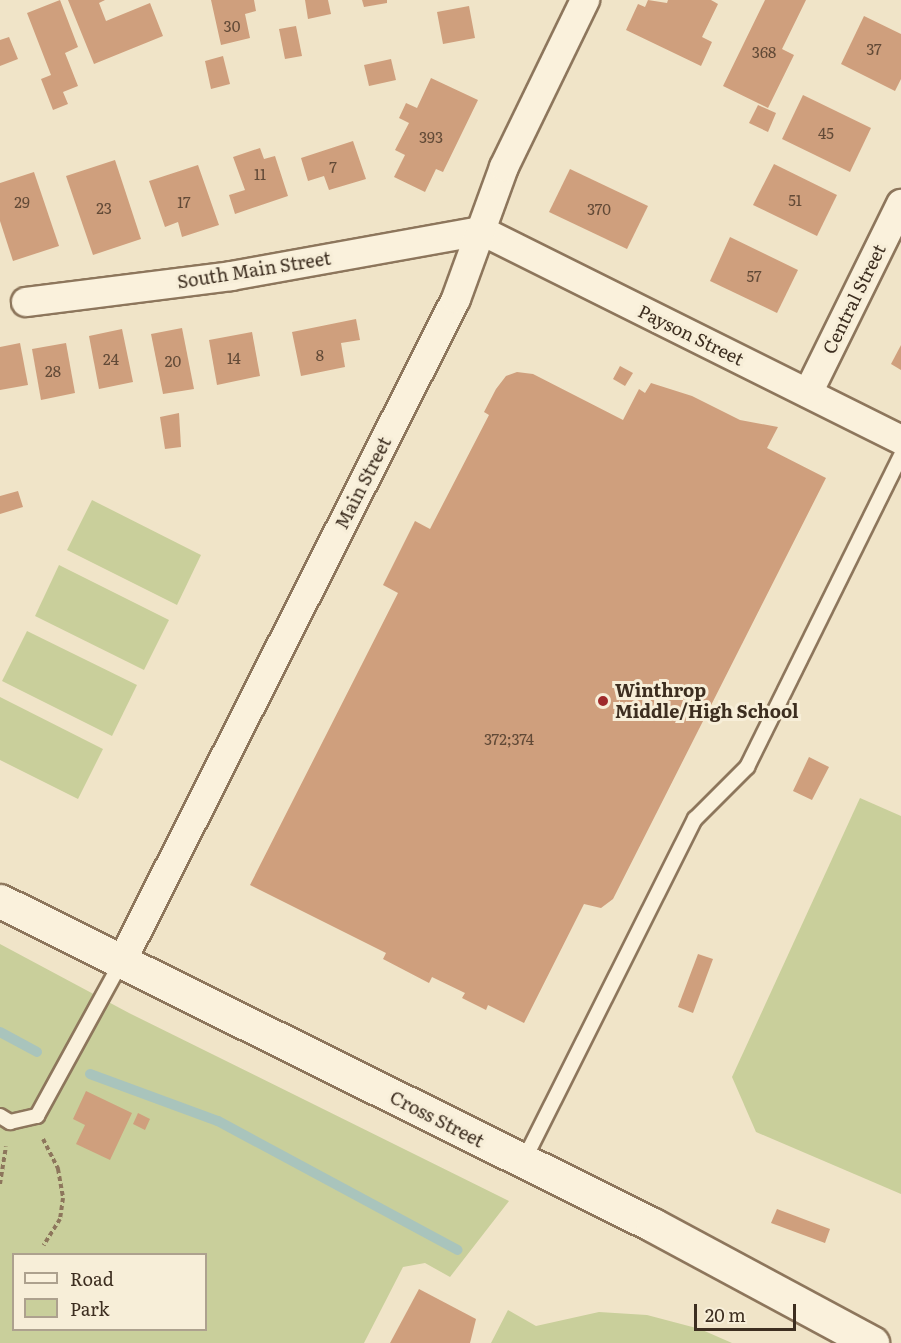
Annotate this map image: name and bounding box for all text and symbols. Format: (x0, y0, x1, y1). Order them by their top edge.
house number: 30 (224, 17, 240, 35)
house number: 37 (866, 40, 882, 58)
house number: 368 (752, 43, 776, 61)
house number: 45 (818, 124, 834, 142)
house number: 393 (419, 128, 443, 146)
house number: 7 (329, 158, 337, 176)
house number: 11 (254, 165, 266, 183)
house number: 51 (788, 191, 802, 209)
house number: 29 (14, 193, 30, 211)
house number: 17 (177, 193, 191, 211)
house number: 23 (96, 199, 112, 217)
house number: 370 (587, 200, 611, 218)
street label: Central Street (818, 241, 890, 357)
street label: South Main Street (176, 247, 332, 293)
house number: 57 (746, 267, 762, 285)
street label: Payson Street (635, 300, 747, 370)
house number: 8 (316, 346, 324, 364)
house number: 14 (227, 349, 241, 367)
house number: 24 (103, 350, 119, 368)
house number: 20 (165, 352, 181, 370)
house number: 28 (45, 362, 61, 380)
street label: Main Street (331, 433, 395, 533)
place label: Winthrop Middle/High School (615, 680, 799, 722)
marker: Winthrop Middle/High School (596, 694, 610, 708)
house number: 372;374 (484, 730, 534, 748)
street label: Cross Street (386, 1086, 488, 1152)
legend (12, 1253, 207, 1331)
text: Road (70, 1265, 114, 1292)
scale bar (697, 1292, 799, 1330)
text: Park (70, 1295, 109, 1322)
text: 20 m (705, 1301, 746, 1328)

